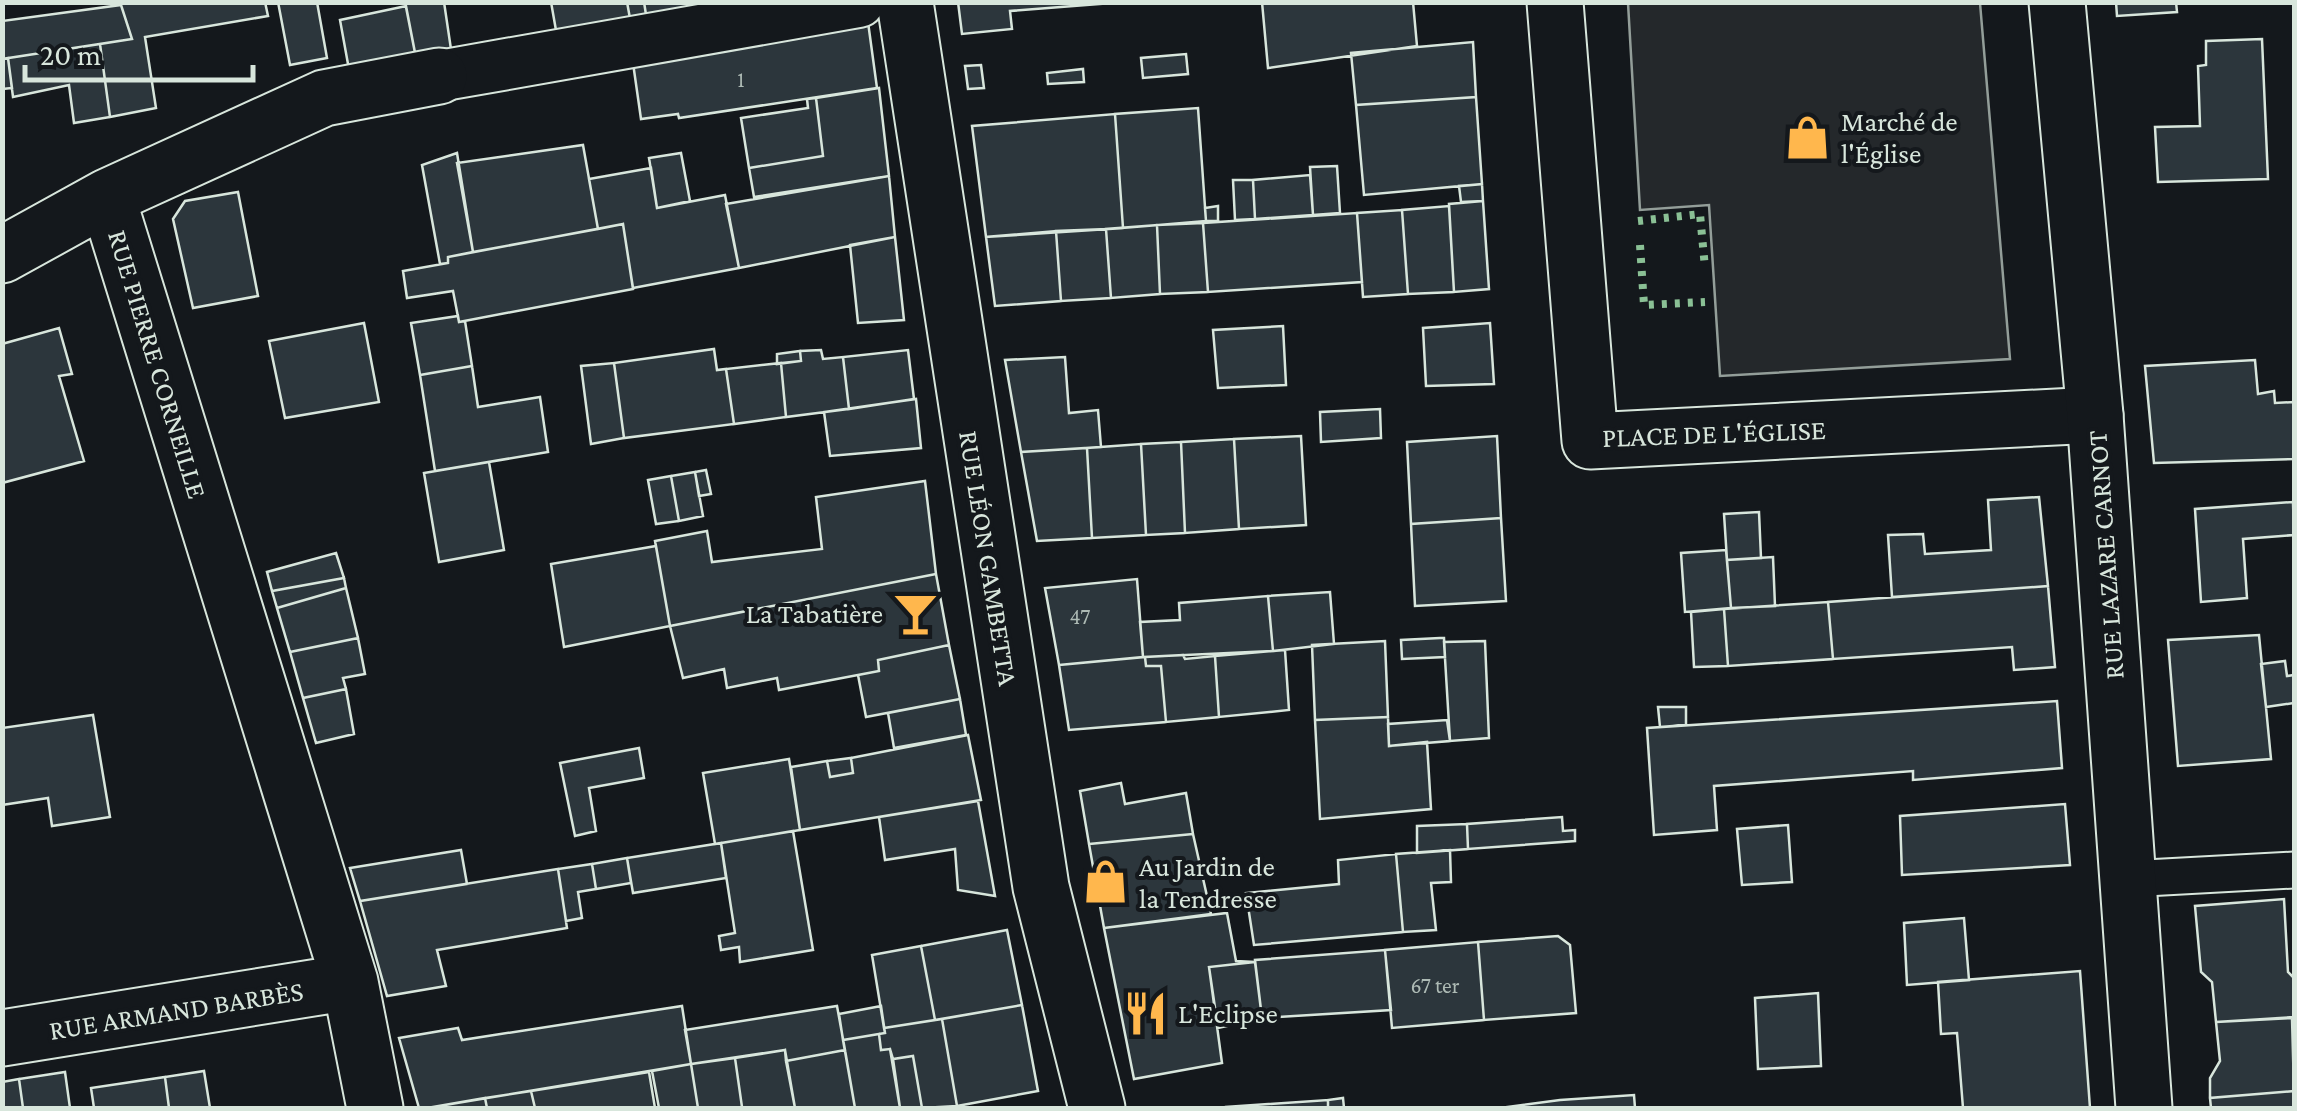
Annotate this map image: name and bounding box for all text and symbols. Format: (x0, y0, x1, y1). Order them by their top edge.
scale bar (25, 20, 252, 82)
text: 20 m (40, 38, 101, 71)
house number: 1 (737, 67, 745, 92)
place label: Marché de l'Église (1841, 106, 1958, 169)
shop icon: Marché de l'Église (1784, 113, 1832, 161)
street label: RUE PIERRE CORNEILLE (102, 226, 213, 502)
street label: PLACE DE L'ÉGLISE (1602, 414, 1826, 453)
street label: RUE LÉON GAMBETTA (953, 428, 1024, 688)
street label: RUE LAZARE CARNOT (2081, 429, 2130, 681)
bar icon: La Tabatière (892, 589, 940, 637)
place label: La Tabatière (746, 598, 883, 629)
house number: 47 (1070, 604, 1090, 629)
place label: Au Jardin de la Tendresse (1139, 851, 1277, 914)
shop icon: Au Jardin de la Tendresse (1082, 858, 1130, 906)
house number: 67 ter (1410, 973, 1460, 998)
street label: RUE ARMAND BARBÈS (47, 975, 305, 1046)
restaurant icon: L'Eclipse (1121, 989, 1169, 1037)
place label: L'Eclipse (1178, 998, 1278, 1029)

